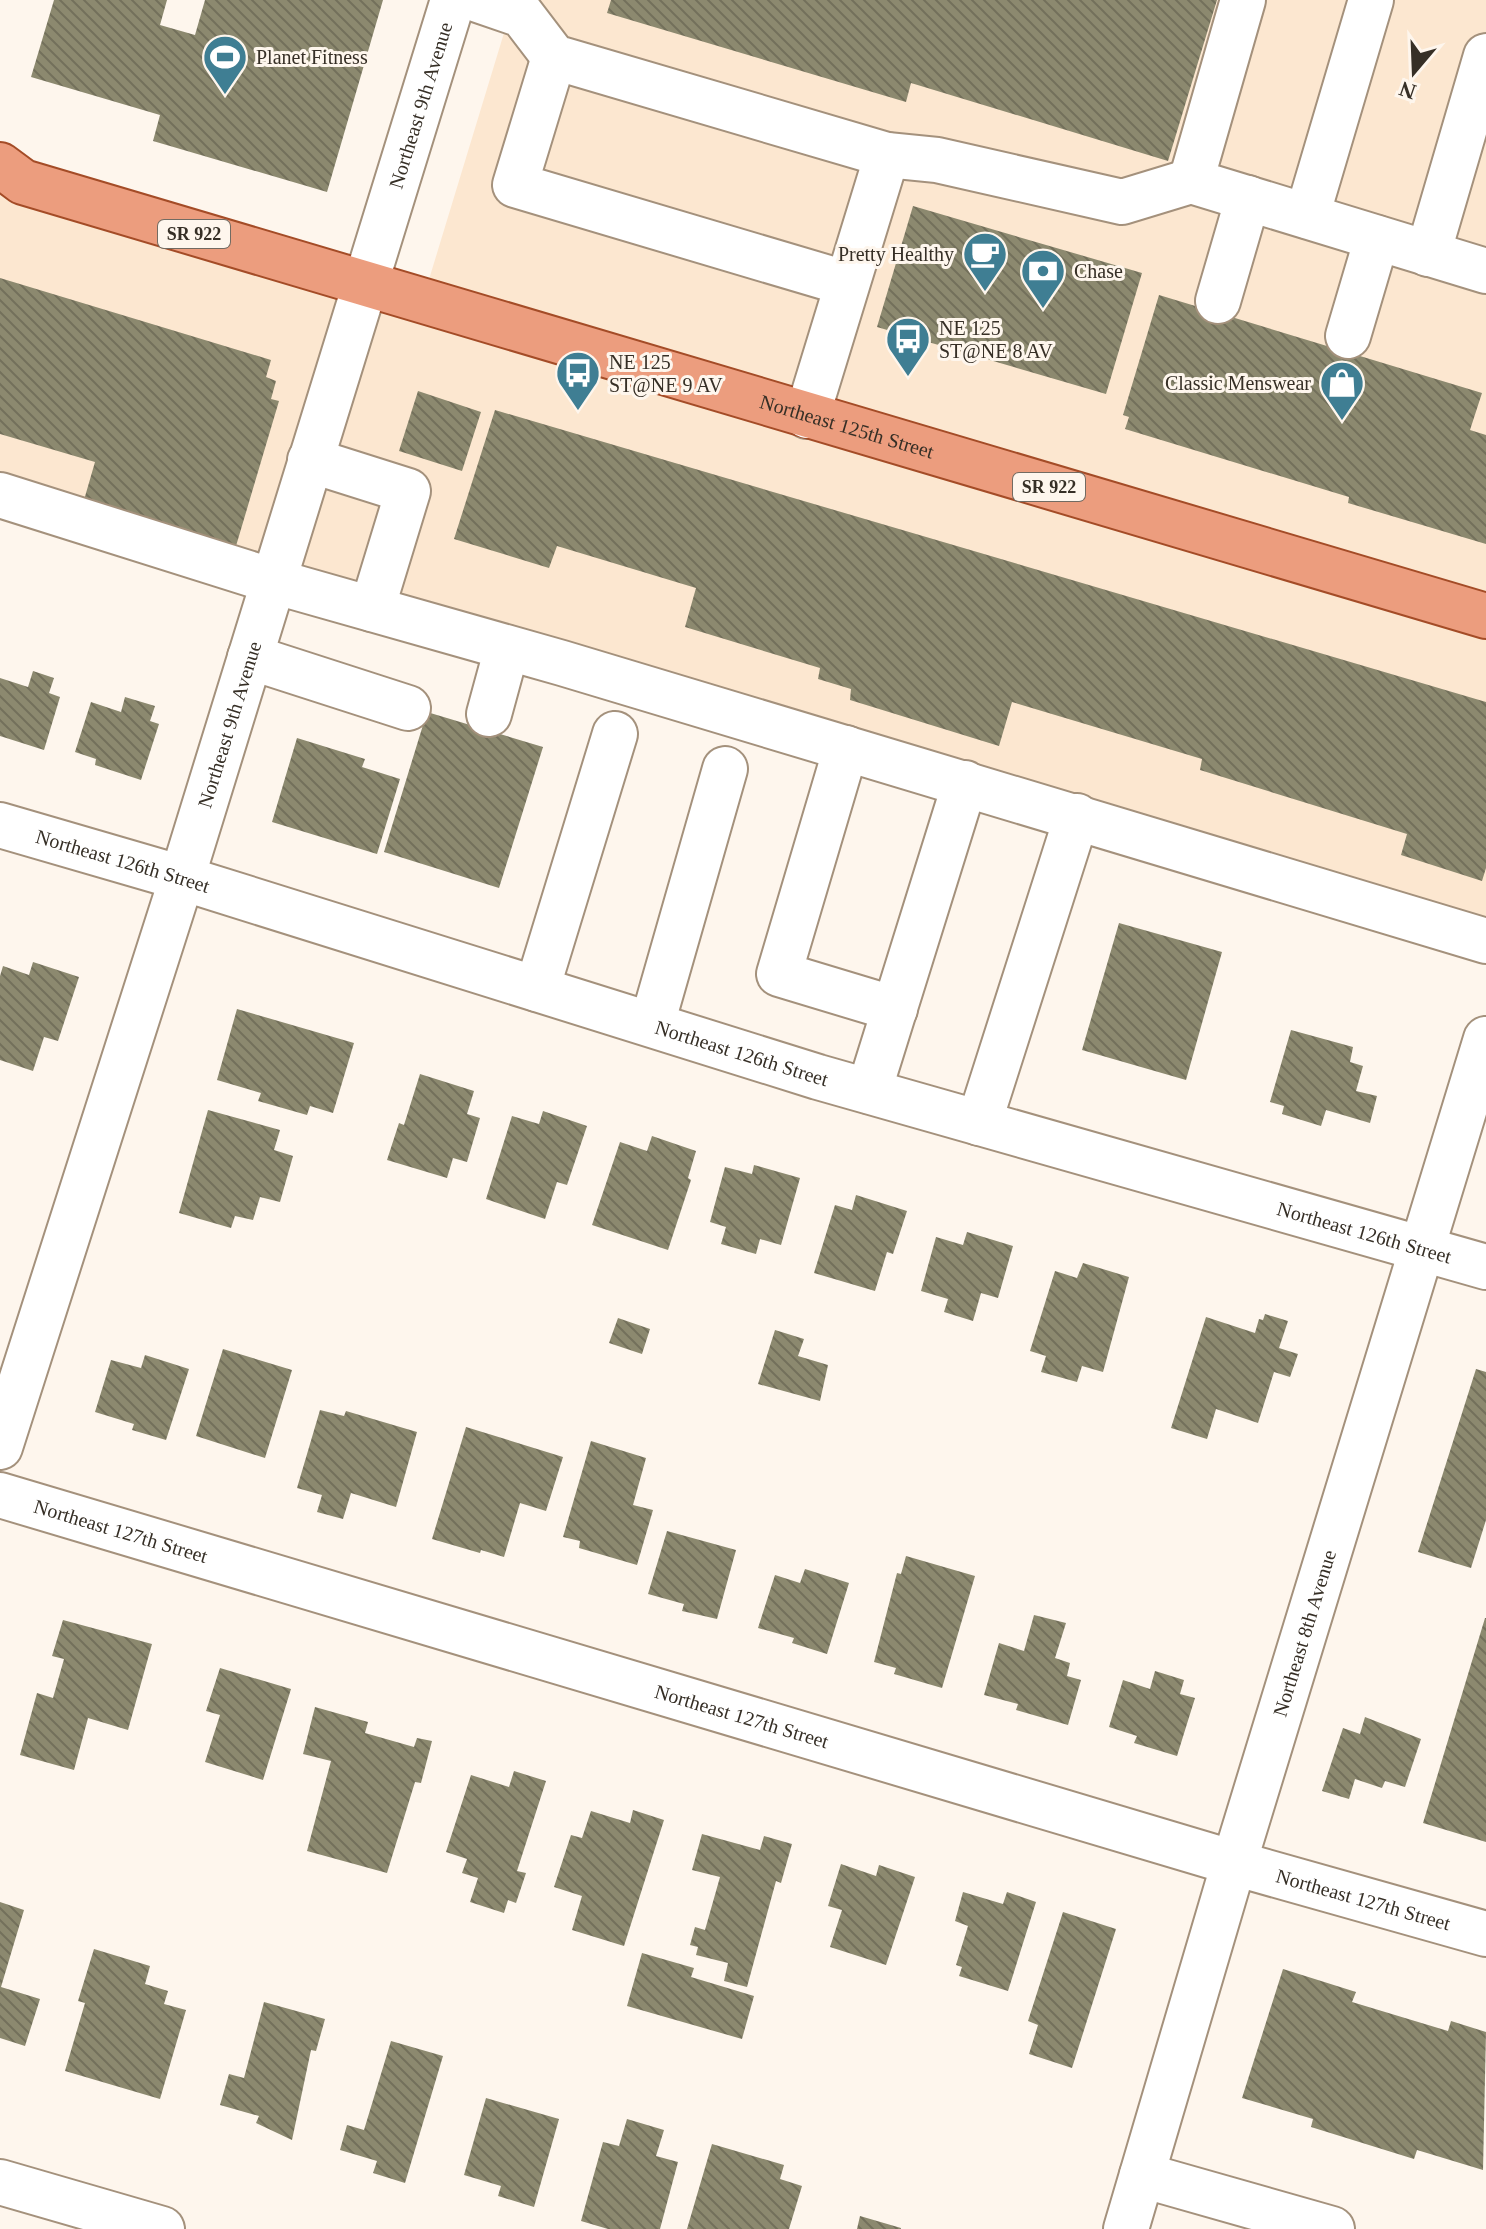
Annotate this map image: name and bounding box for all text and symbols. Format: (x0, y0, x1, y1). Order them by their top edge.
street label: Northeast 9th Avenue (384, 19, 457, 191)
north arrow (1374, 32, 1454, 112)
sports icon: Planet Fitness (201, 33, 249, 96)
place label: Planet Fitness (256, 46, 368, 68)
text: N (1396, 76, 1419, 105)
road number: SR 922 (158, 220, 230, 248)
cafe icon: Pretty Healthy (961, 230, 1009, 293)
place label: Pretty Healthy (838, 243, 954, 266)
bank icon: Chase (1019, 247, 1067, 310)
place label: Chase (1074, 260, 1123, 282)
bus stop icon: NE 125 ST@NE 8 AV (884, 315, 932, 378)
place label: NE 125 ST@NE 8 AV (939, 317, 1053, 363)
bus stop icon: NE 125 ST@NE 9 AV (554, 349, 602, 412)
place label: NE 125 ST@NE 9 AV (609, 351, 723, 397)
shop icon: Classic Menswear (1318, 359, 1366, 422)
place label: Classic Menswear (1165, 372, 1311, 394)
street label: Northeast 125th Street (757, 390, 937, 463)
road number: SR 922 (1013, 473, 1085, 501)
street label: Northeast 9th Avenue (193, 639, 265, 810)
street label: Northeast 126th Street (33, 825, 213, 897)
street label: Northeast 126th Street (652, 1016, 831, 1090)
street label: Northeast 126th Street (1275, 1197, 1454, 1268)
street label: Northeast 127th Street (31, 1495, 211, 1567)
street label: Northeast 8th Avenue (1268, 1547, 1340, 1719)
street label: Northeast 127th Street (652, 1680, 832, 1753)
street label: Northeast 127th Street (1274, 1864, 1453, 1935)

